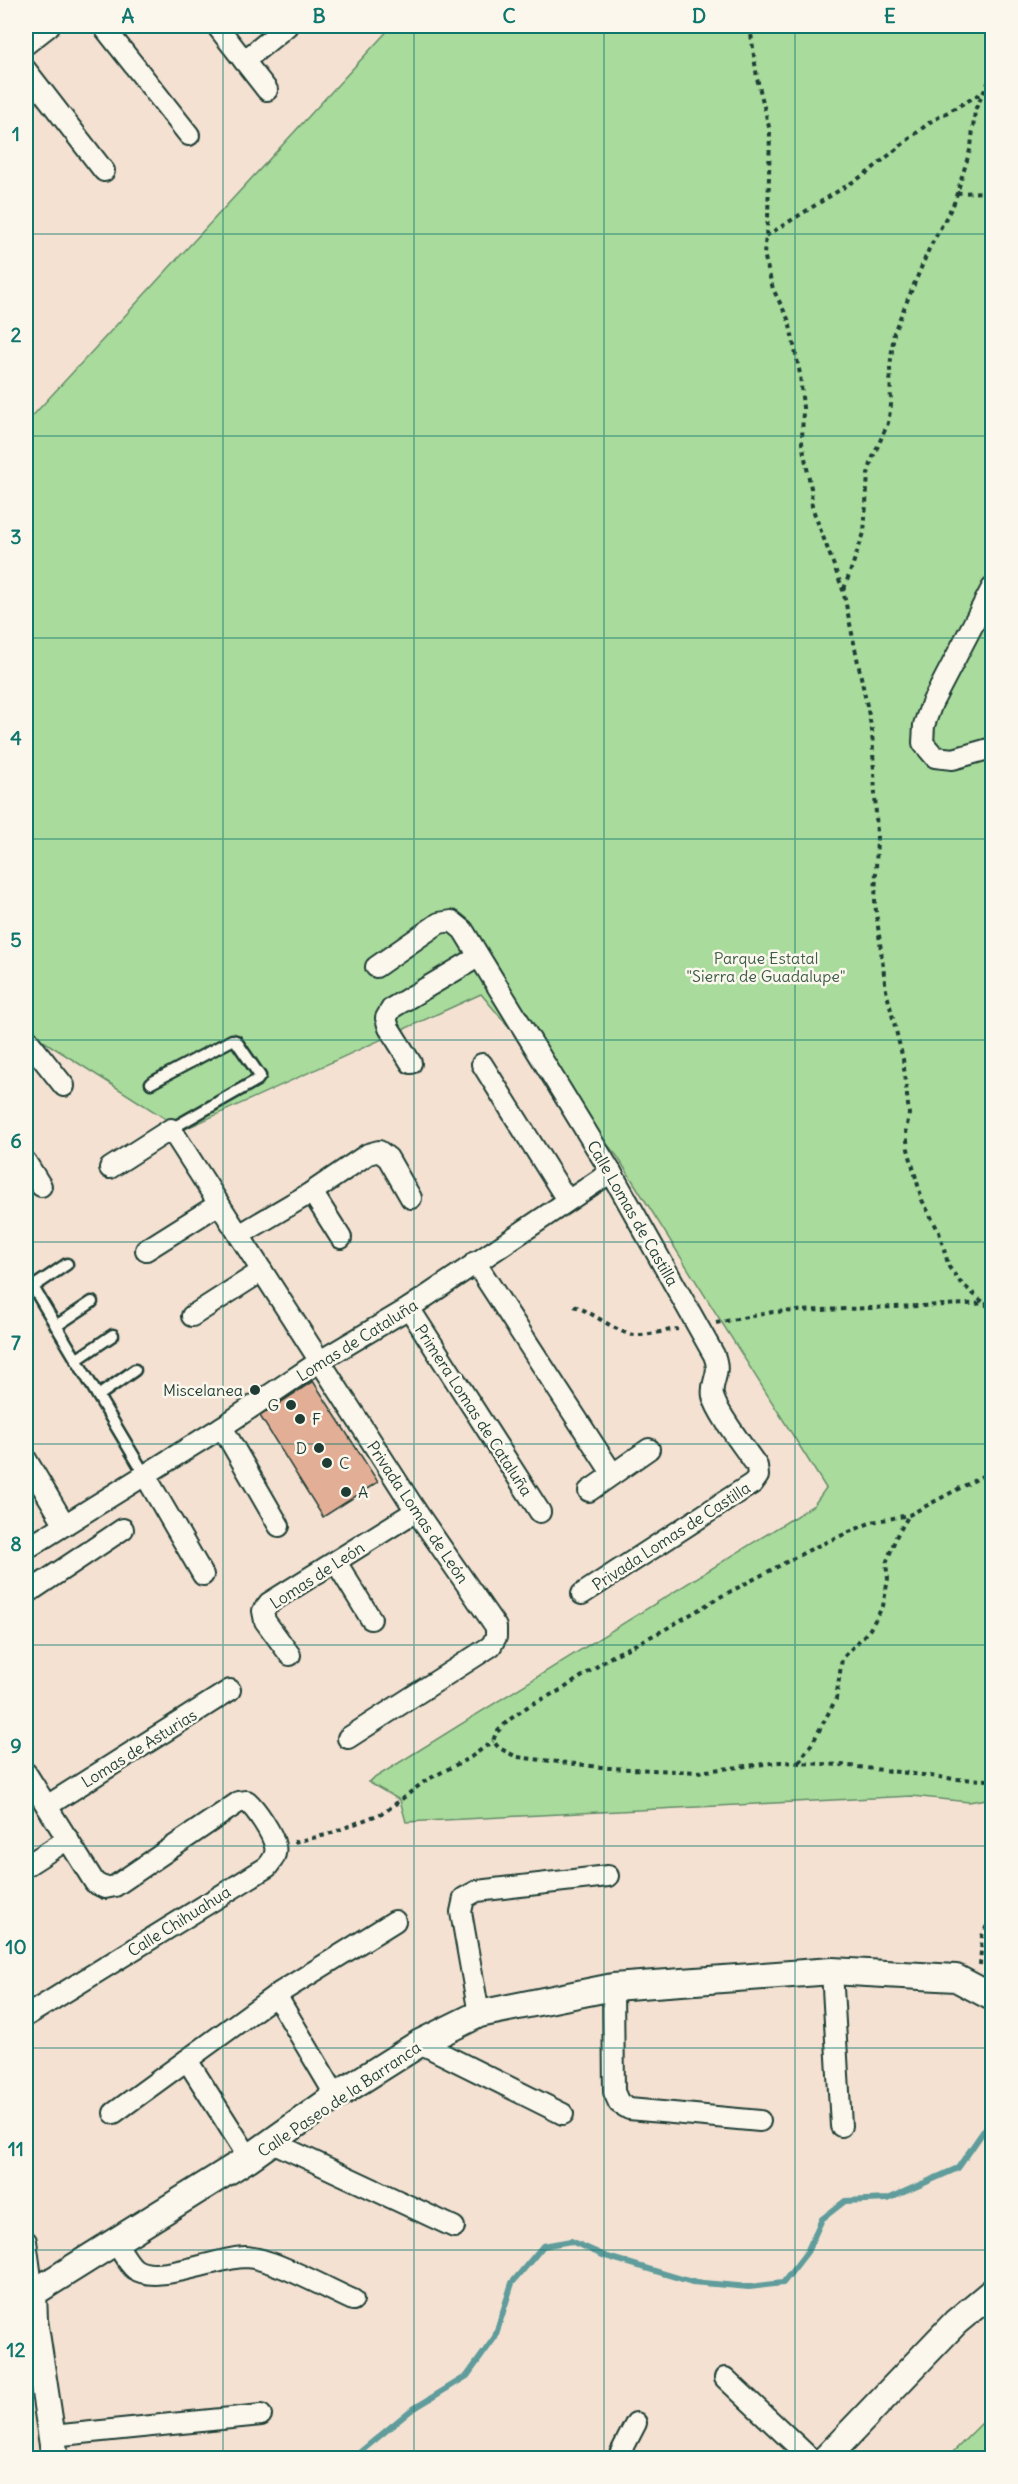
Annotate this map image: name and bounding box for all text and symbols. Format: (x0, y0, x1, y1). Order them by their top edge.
text: A (122, 3, 135, 28)
text: B (312, 3, 326, 28)
text: C (502, 3, 516, 28)
text: D (692, 3, 706, 28)
text: E (884, 3, 896, 28)
text: 1 (12, 121, 20, 146)
text: 2 (11, 322, 22, 347)
text: 3 (10, 524, 22, 549)
text: 4 (10, 725, 22, 750)
text: 5 (10, 927, 22, 952)
park label: Parque Estatal "Sierra de Guadalupe" (687, 948, 845, 986)
text: 6 (10, 1128, 22, 1153)
street label: Calle Lomas de Castilla (583, 1137, 683, 1289)
street label: Lomas de Cataluña (293, 1295, 421, 1385)
street label: Primera Lomas de Cataluña (411, 1320, 537, 1500)
text: 7 (11, 1330, 21, 1355)
place label: Miscelanea (163, 1380, 243, 1400)
marker: Miscelanea (248, 1383, 262, 1397)
place label: G (267, 1395, 279, 1415)
marker: G (284, 1398, 298, 1412)
place label: F (312, 1409, 321, 1429)
marker: F (293, 1412, 307, 1426)
street label: Privada Lomas de León (363, 1437, 473, 1587)
place label: D (296, 1438, 307, 1458)
marker: D (312, 1441, 326, 1455)
place label: C (339, 1453, 350, 1473)
marker: C (320, 1456, 334, 1470)
street label: Privada Lomas de Castilla (588, 1477, 754, 1595)
place label: A (358, 1482, 368, 1502)
marker: A (339, 1485, 353, 1499)
text: 8 (10, 1531, 22, 1556)
street label: Lomas de León (266, 1537, 368, 1613)
street label: Lomas de Asturias (78, 1704, 200, 1792)
text: 9 (10, 1733, 22, 1758)
street label: Calle Chihuahua (124, 1881, 234, 1961)
text: 10 (5, 1934, 27, 1959)
street label: Calle Paseo de la Barranca (254, 2037, 424, 2161)
text: 11 (8, 2136, 24, 2161)
text: 12 (7, 2337, 25, 2362)

